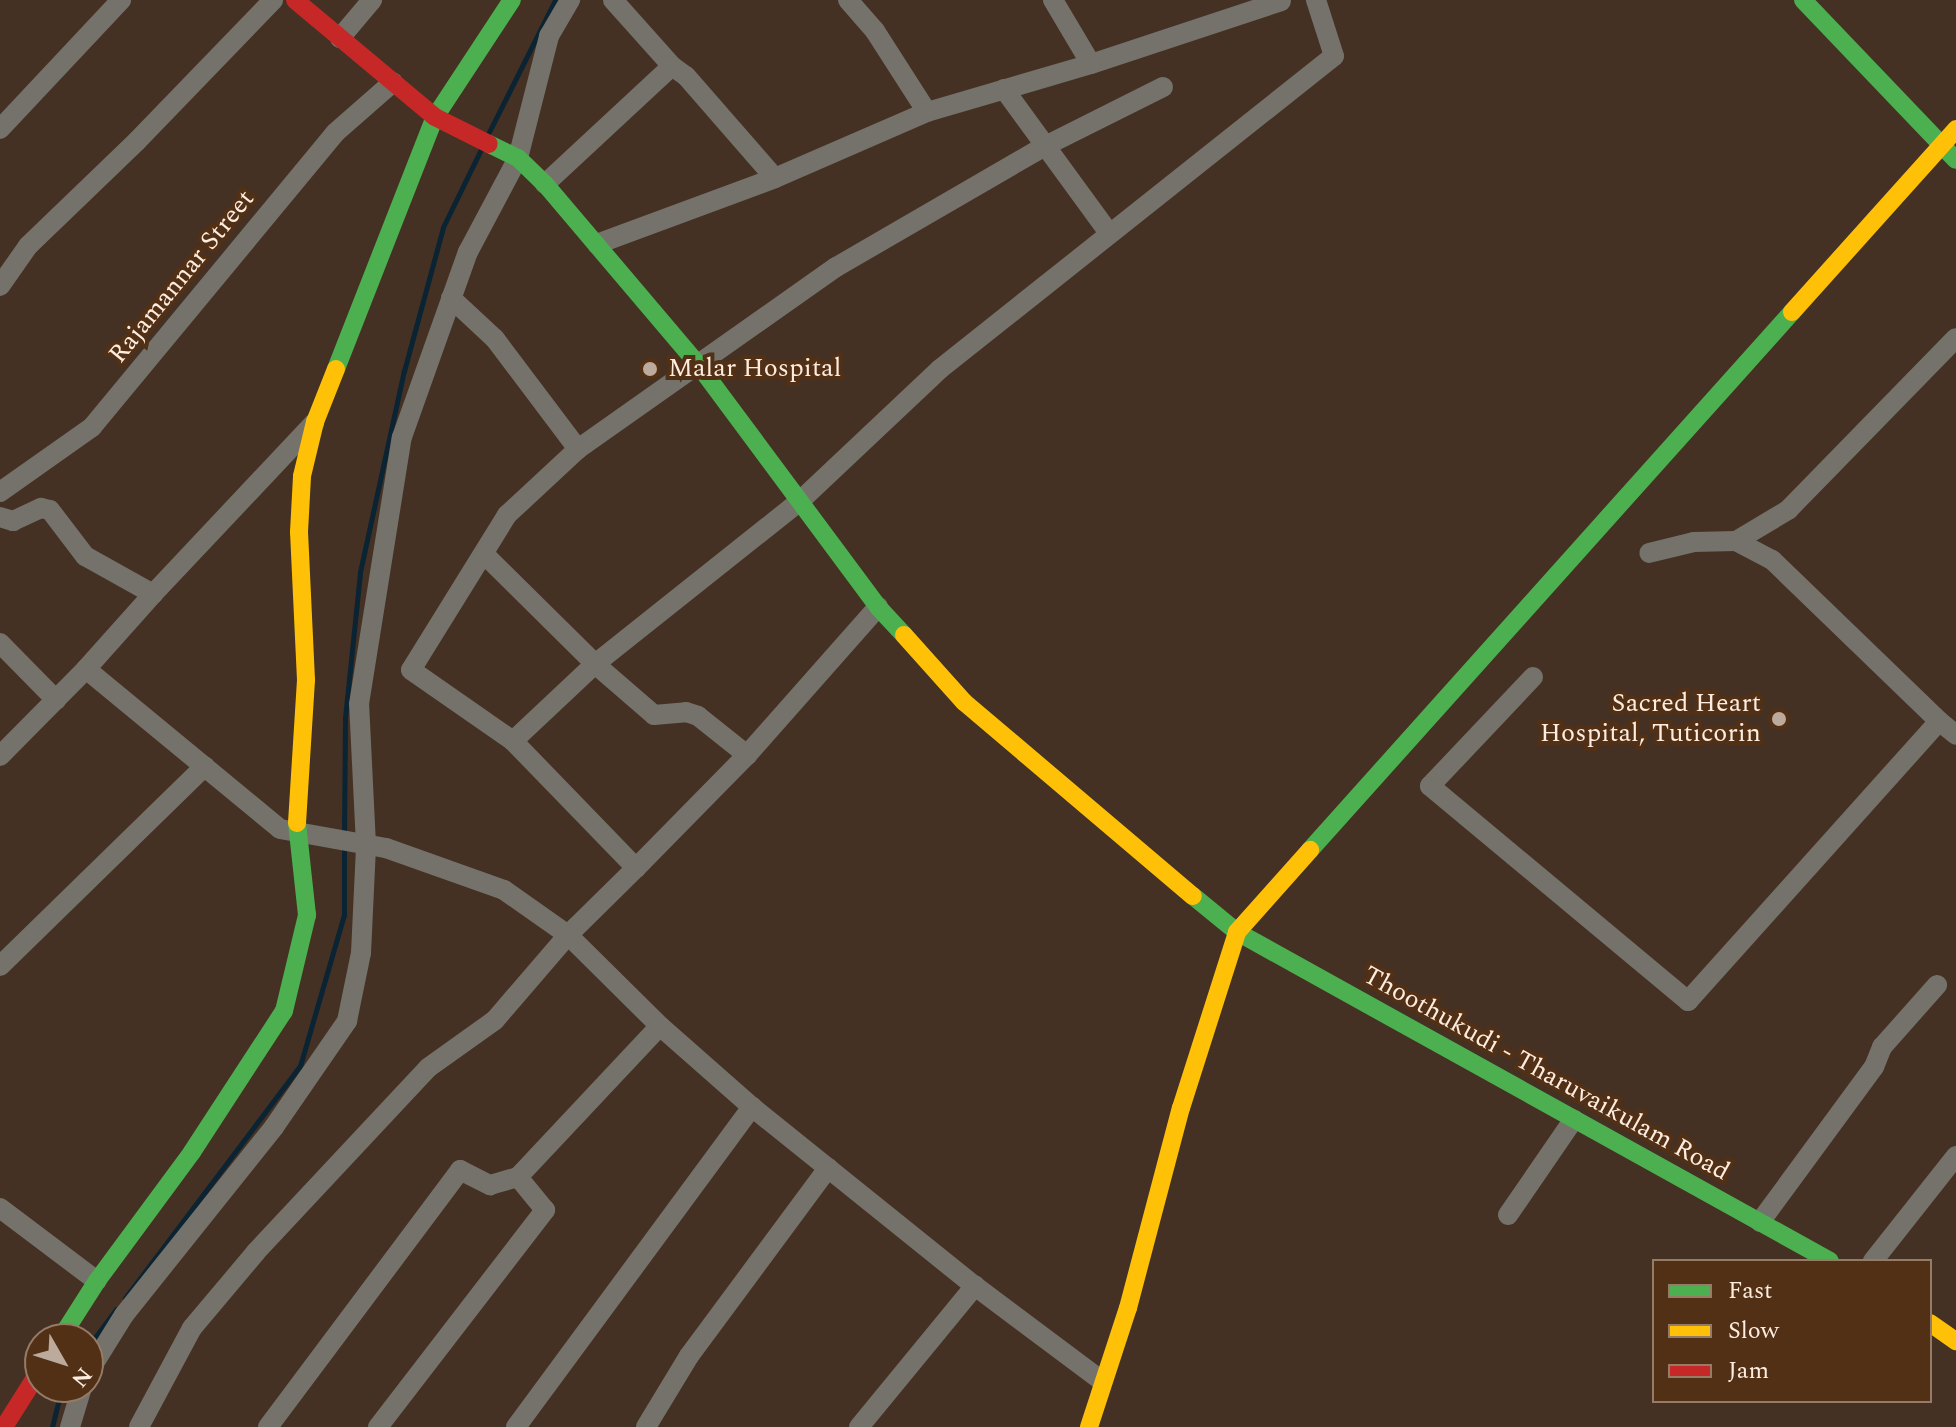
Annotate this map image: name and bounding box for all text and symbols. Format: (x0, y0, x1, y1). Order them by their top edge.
street label: Rajamannar Street (103, 184, 261, 370)
place label: Malar Hospital (668, 353, 841, 385)
marker: Malar Hospital (639, 358, 661, 380)
place label: Sacred Heart Hospital, Tuticorin (1540, 688, 1761, 750)
marker: Sacred Heart Hospital, Tuticorin (1768, 708, 1790, 730)
street label: Thoothukudi - Tharuvaikulam Road (1357, 960, 1735, 1188)
legend (1652, 1259, 1932, 1403)
text: Fast (1728, 1273, 1773, 1309)
text: Slow (1728, 1313, 1779, 1349)
north arrow (24, 1323, 104, 1403)
text: Jam (1728, 1353, 1769, 1389)
text: N (63, 1360, 100, 1395)

